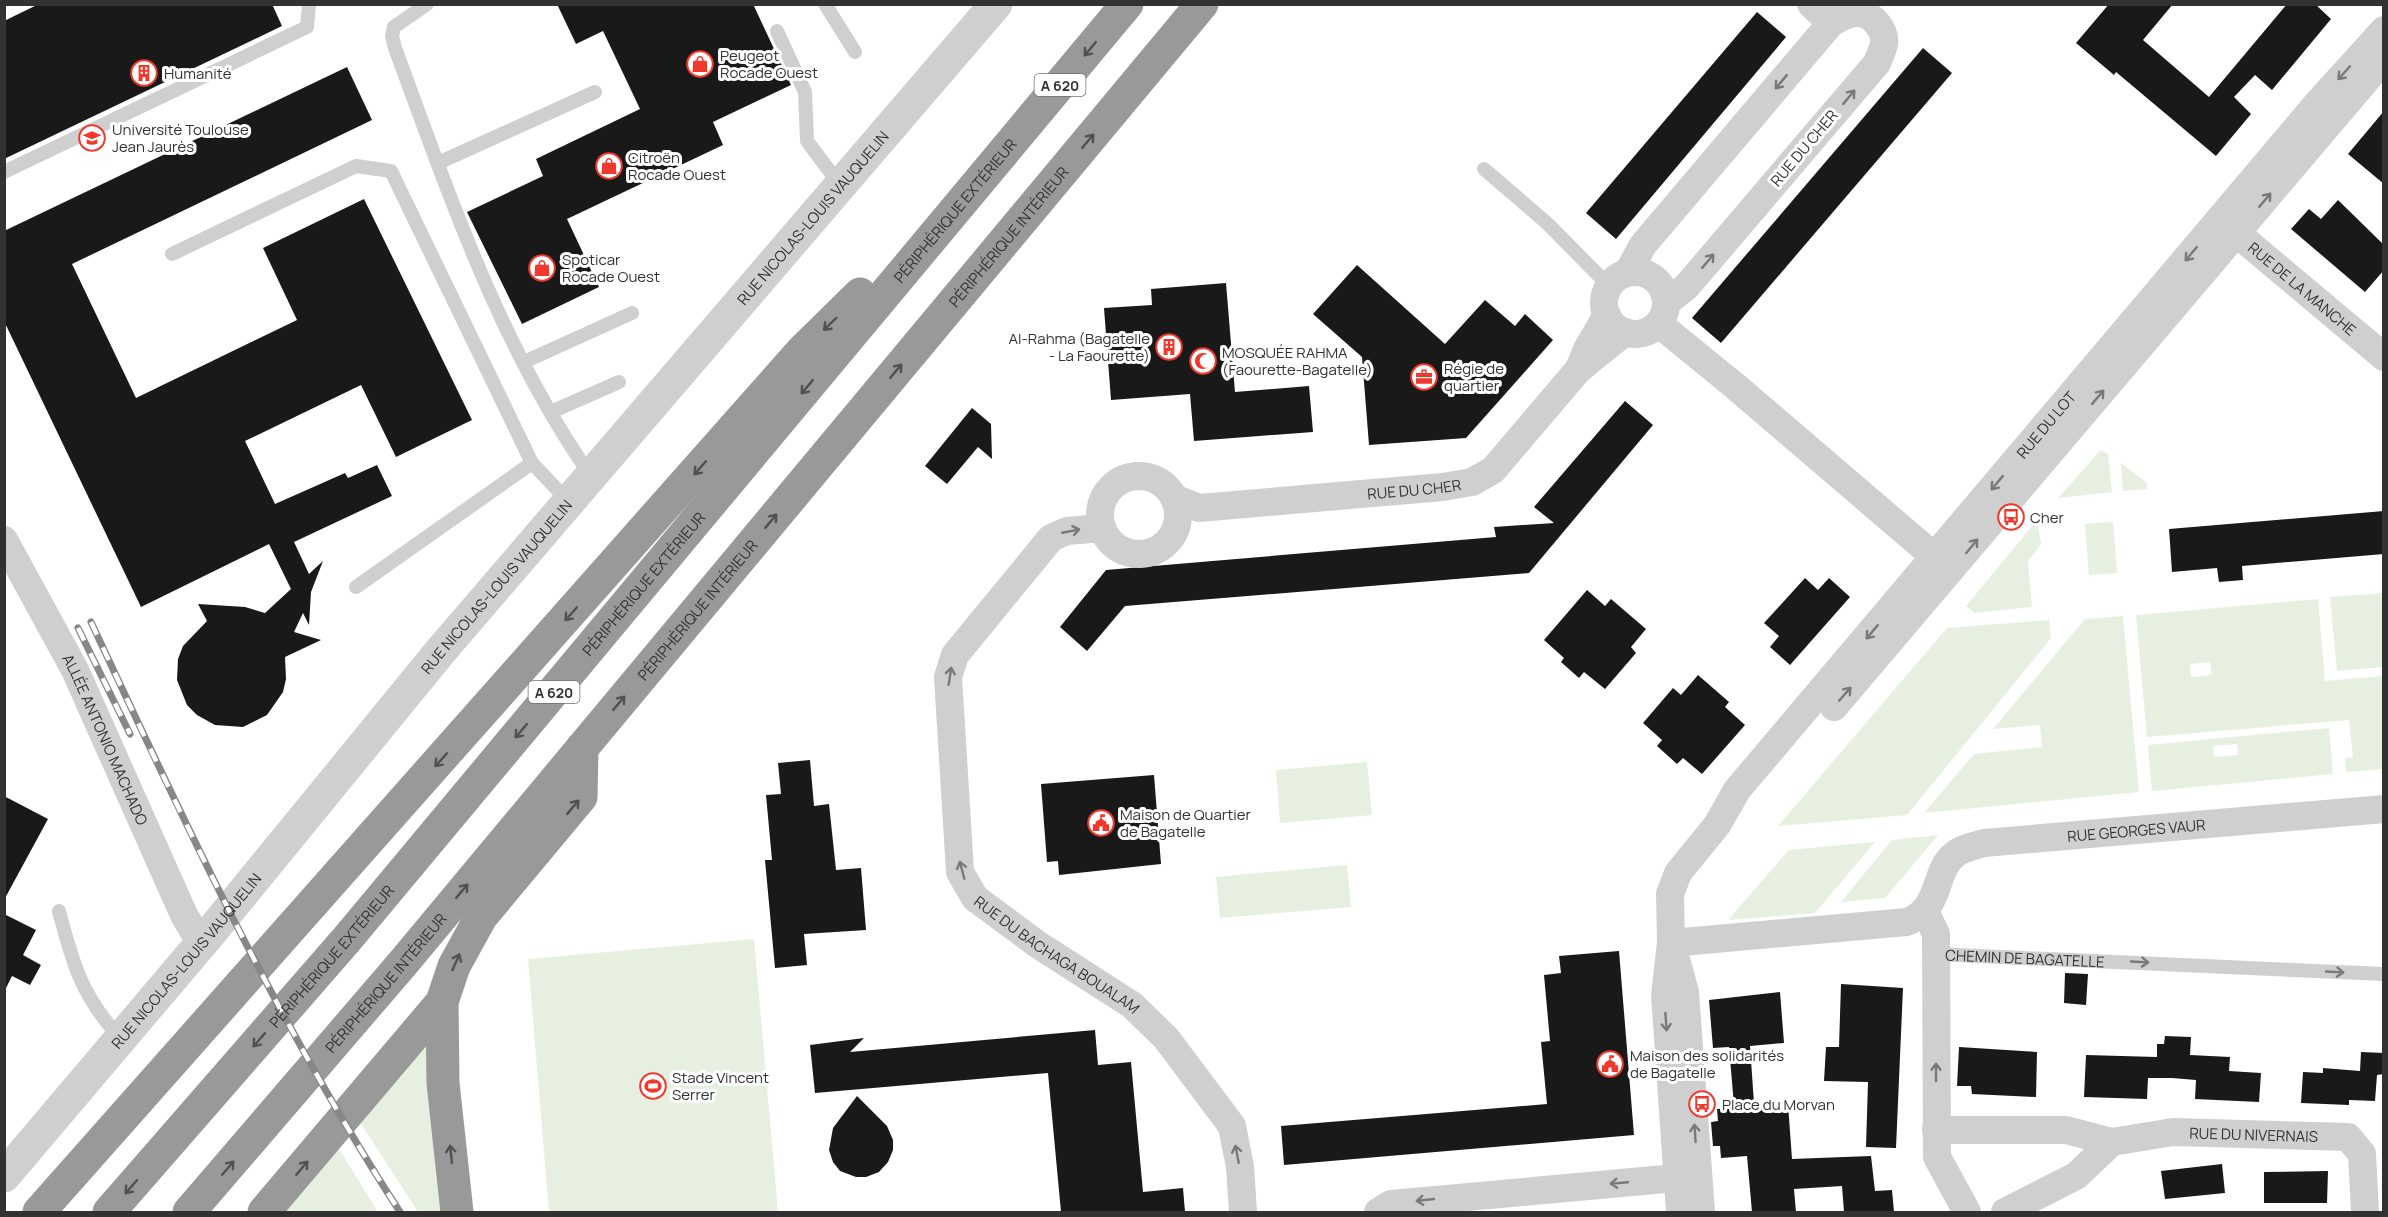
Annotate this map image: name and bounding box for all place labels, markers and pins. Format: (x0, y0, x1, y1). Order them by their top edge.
place label: Peugeot Rocade Ouest (720, 45, 818, 83)
shop icon: Peugeot Rocade Ouest (685, 49, 715, 79)
building icon: Humanité (129, 58, 159, 88)
place label: Humanité (164, 63, 232, 84)
place label: Université Toulouse Jean Jaurès (112, 119, 249, 157)
school or university icon: Université Toulouse Jean Jaurès (77, 123, 107, 153)
place label: Citroën Rocade Ouest (628, 147, 726, 185)
shop icon: Citroën Rocade Ouest (594, 151, 624, 181)
place label: Spoticar Rocade Ouest (562, 249, 660, 287)
shop icon: Spoticar Rocade Ouest (527, 253, 557, 283)
place label: Al-Rahma (Bagatelle - La Faourette) (1009, 328, 1150, 366)
building icon: Al-Rahma (Bagatelle - La Faourette) (1154, 332, 1184, 362)
place label: MOSQUÉE RAHMA (Faourette-Bagatelle) (1222, 342, 1373, 380)
mosque icon: MOSQUÉE RAHMA (Faourette-Bagatelle) (1188, 346, 1218, 376)
place label: Régie de quartier (1444, 358, 1504, 396)
office icon: Régie de quartier (1409, 362, 1439, 392)
bus stop icon: Cher (1996, 502, 2026, 532)
place label: Cher (2030, 507, 2064, 528)
place label: Maison de Quartier de Bagatelle (1120, 804, 1252, 842)
public building icon: Maison de Quartier de Bagatelle (1086, 808, 1116, 838)
place label: Maison des solidarités de Bagatelle (1630, 1045, 1784, 1083)
public building icon: Maison des solidarités de Bagatelle (1595, 1049, 1625, 1079)
place label: Stade Vincent Serrer (672, 1067, 769, 1105)
sports icon: Stade Vincent Serrer (638, 1071, 668, 1101)
bus stop icon: Place du Morvan (1687, 1089, 1717, 1119)
place label: Place du Morvan (1722, 1094, 1835, 1115)

